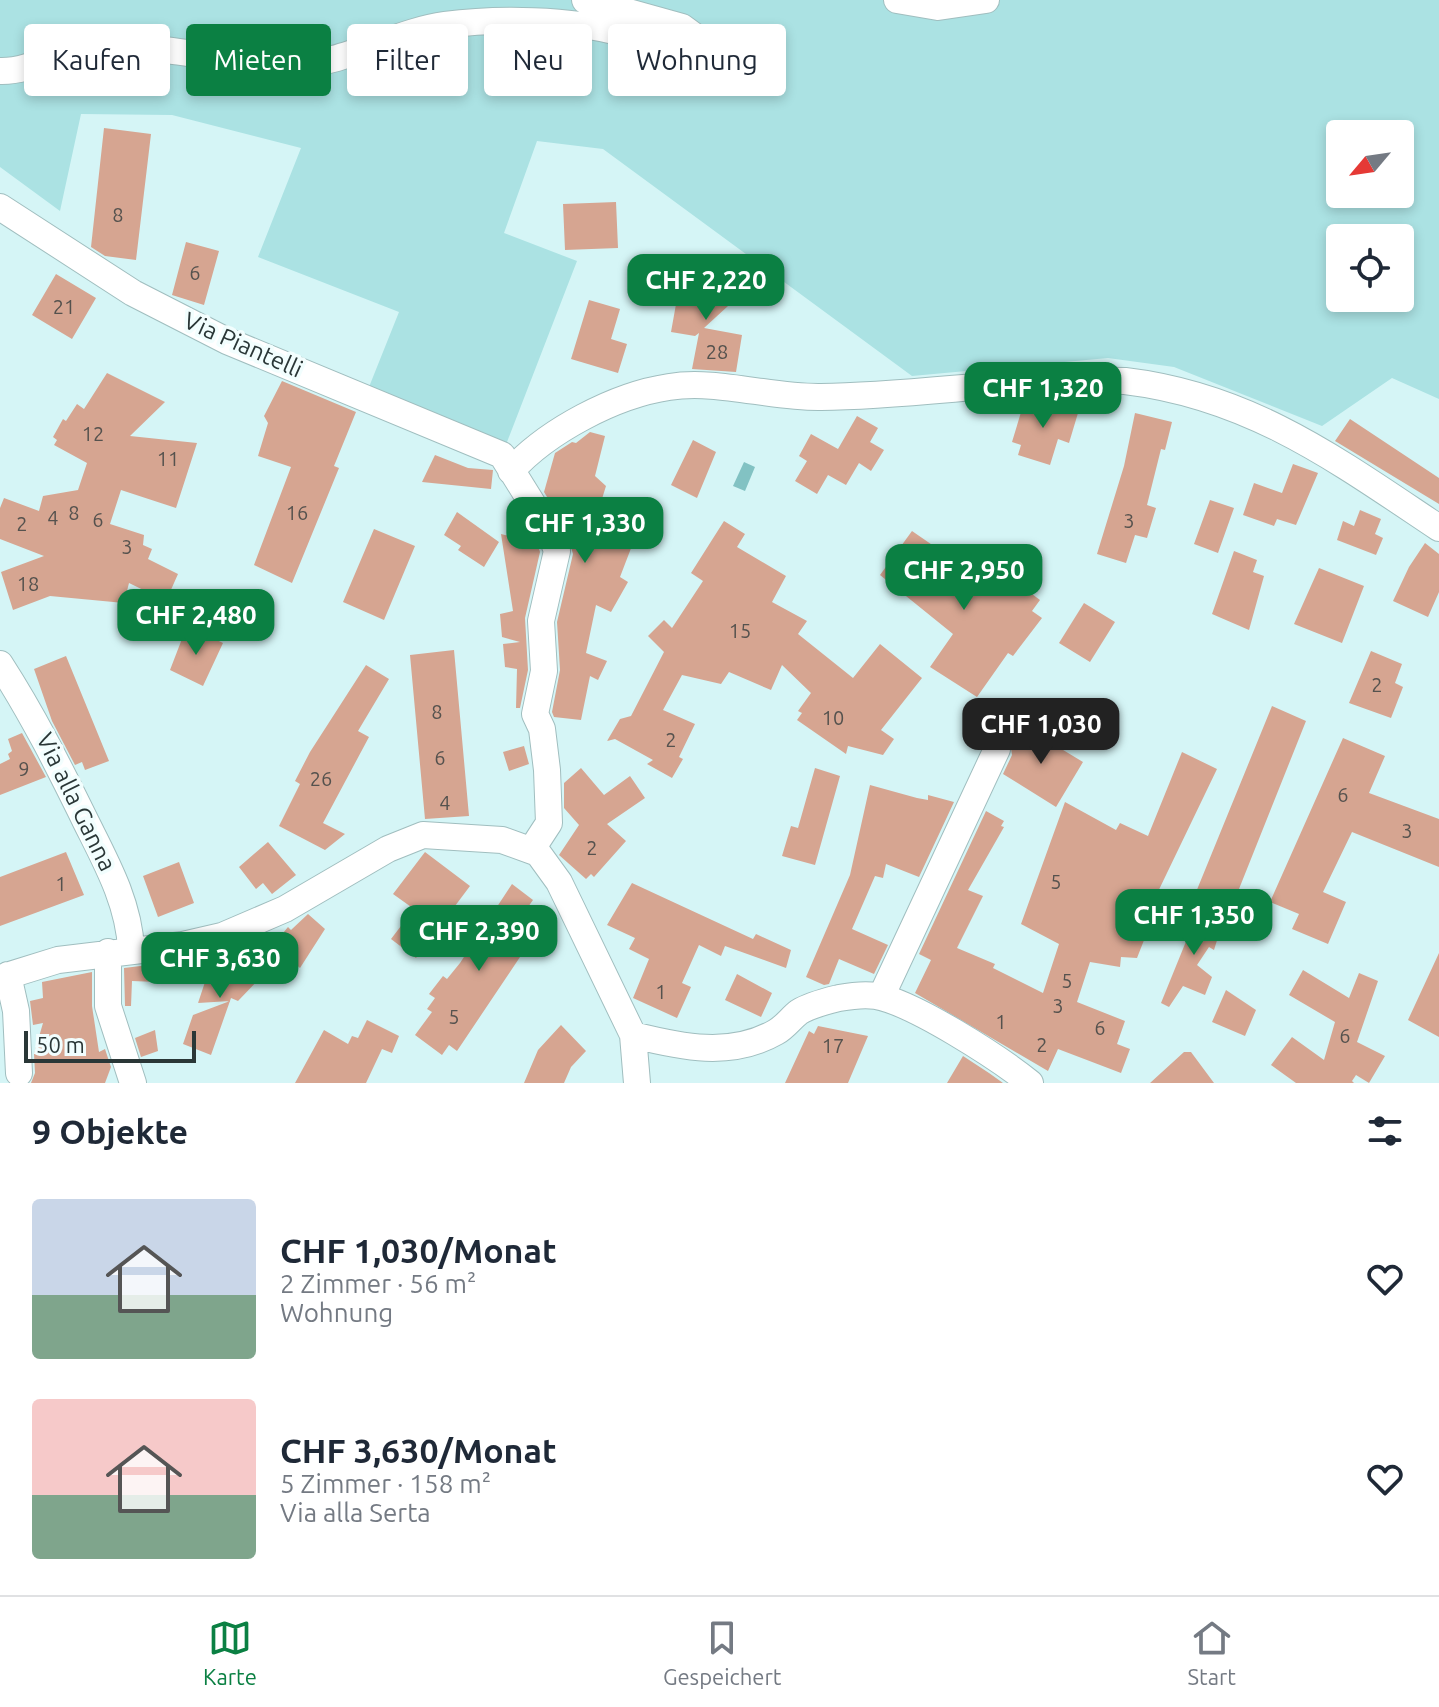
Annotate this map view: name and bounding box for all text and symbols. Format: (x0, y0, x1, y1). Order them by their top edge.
chip: Kaufen (24, 24, 170, 96)
chip: Mieten (186, 24, 331, 96)
chip: Filter (347, 24, 468, 96)
chip: Neu (484, 24, 592, 96)
chip: Wohnung (608, 24, 786, 96)
north arrow (1326, 120, 1414, 208)
map controls (1326, 120, 1414, 312)
house number: 8 (112, 203, 124, 226)
button: locate (1326, 224, 1414, 312)
pin: CHF 2,220 (614, 254, 798, 322)
house number: 6 (189, 261, 201, 284)
text: CHF 2,220 (645, 265, 767, 294)
house number: 21 (53, 295, 75, 318)
street label: Via Piantelli (180, 306, 307, 383)
house number: 28 (706, 340, 728, 363)
pin: CHF 1,320 (951, 362, 1135, 430)
text: CHF 1,320 (982, 373, 1104, 402)
house number: 12 (82, 422, 104, 445)
house number: 11 (157, 447, 179, 470)
pin: CHF 1,330 (493, 497, 677, 565)
house number: 8 (68, 501, 80, 524)
house number: 16 (286, 501, 308, 524)
house number: 4 (47, 506, 59, 529)
house number: 6 (92, 508, 104, 531)
text: CHF 1,330 (524, 508, 646, 537)
house number: 3 (1123, 509, 1135, 532)
house number: 2 (16, 512, 28, 535)
house number: 3 (121, 535, 133, 558)
pin: CHF 2,950 (872, 544, 1056, 612)
text: CHF 2,950 (903, 555, 1025, 584)
house number: 18 (17, 572, 39, 595)
pin: CHF 2,480 (104, 589, 288, 657)
text: CHF 2,480 (135, 600, 257, 629)
house number: 15 (729, 619, 751, 642)
house number: 2 (1371, 673, 1383, 696)
pin: CHF 1,030 (949, 698, 1133, 766)
house number: 8 (431, 700, 443, 723)
house number: 10 (822, 706, 844, 729)
text: CHF 1,030 (980, 709, 1102, 738)
street label: Via alla Ganna (31, 728, 122, 875)
house number: 2 (665, 728, 677, 751)
house number: 6 (434, 746, 446, 769)
house number: 9 (18, 757, 30, 780)
house number: 26 (310, 767, 332, 790)
house number: 6 (1337, 783, 1349, 806)
house number: 4 (439, 791, 451, 814)
house number: 3 (1401, 819, 1413, 842)
house number: 2 (586, 836, 598, 859)
house number: 5 (1050, 870, 1062, 893)
house number: 1 (55, 872, 67, 895)
pin: CHF 1,350 (1102, 889, 1286, 957)
text: CHF 1,350 (1133, 900, 1255, 929)
pin: CHF 2,390 (387, 905, 571, 973)
text: CHF 2,390 (418, 916, 540, 945)
pin: CHF 3,630 (128, 932, 312, 1000)
text: CHF 3,630 (159, 943, 281, 972)
house number: 5 (1061, 969, 1073, 992)
house number: 1 (655, 980, 667, 1003)
house number: 3 (1052, 994, 1064, 1017)
house number: 5 (448, 1005, 460, 1028)
house number: 1 (995, 1010, 1007, 1033)
house number: 6 (1094, 1016, 1106, 1039)
house number: 6 (1339, 1024, 1351, 1047)
scale bar (24, 1027, 196, 1063)
text: 50 m (36, 1032, 85, 1057)
house number: 2 (1036, 1033, 1048, 1056)
house number: 17 (822, 1034, 844, 1057)
icon: filters (1363, 1109, 1407, 1153)
text: 9 Objekte (32, 1112, 188, 1150)
icon: home (96, 1231, 192, 1327)
text: CHF 1,030/Monat (280, 1231, 557, 1269)
icon: heart (1363, 1257, 1407, 1301)
text: 2 Zimmer · 56 m² (280, 1269, 476, 1298)
text: Wohnung (280, 1298, 393, 1327)
icon: home (96, 1431, 192, 1527)
text: CHF 3,630/Monat (280, 1431, 557, 1469)
icon: heart (1363, 1457, 1407, 1501)
text: 5 Zimmer · 158 m² (280, 1469, 491, 1498)
text: Via alla Serta (280, 1498, 431, 1527)
tab: Karte (203, 1616, 257, 1689)
tab: Gespeichert (663, 1616, 781, 1689)
tab: Start (1188, 1616, 1236, 1689)

